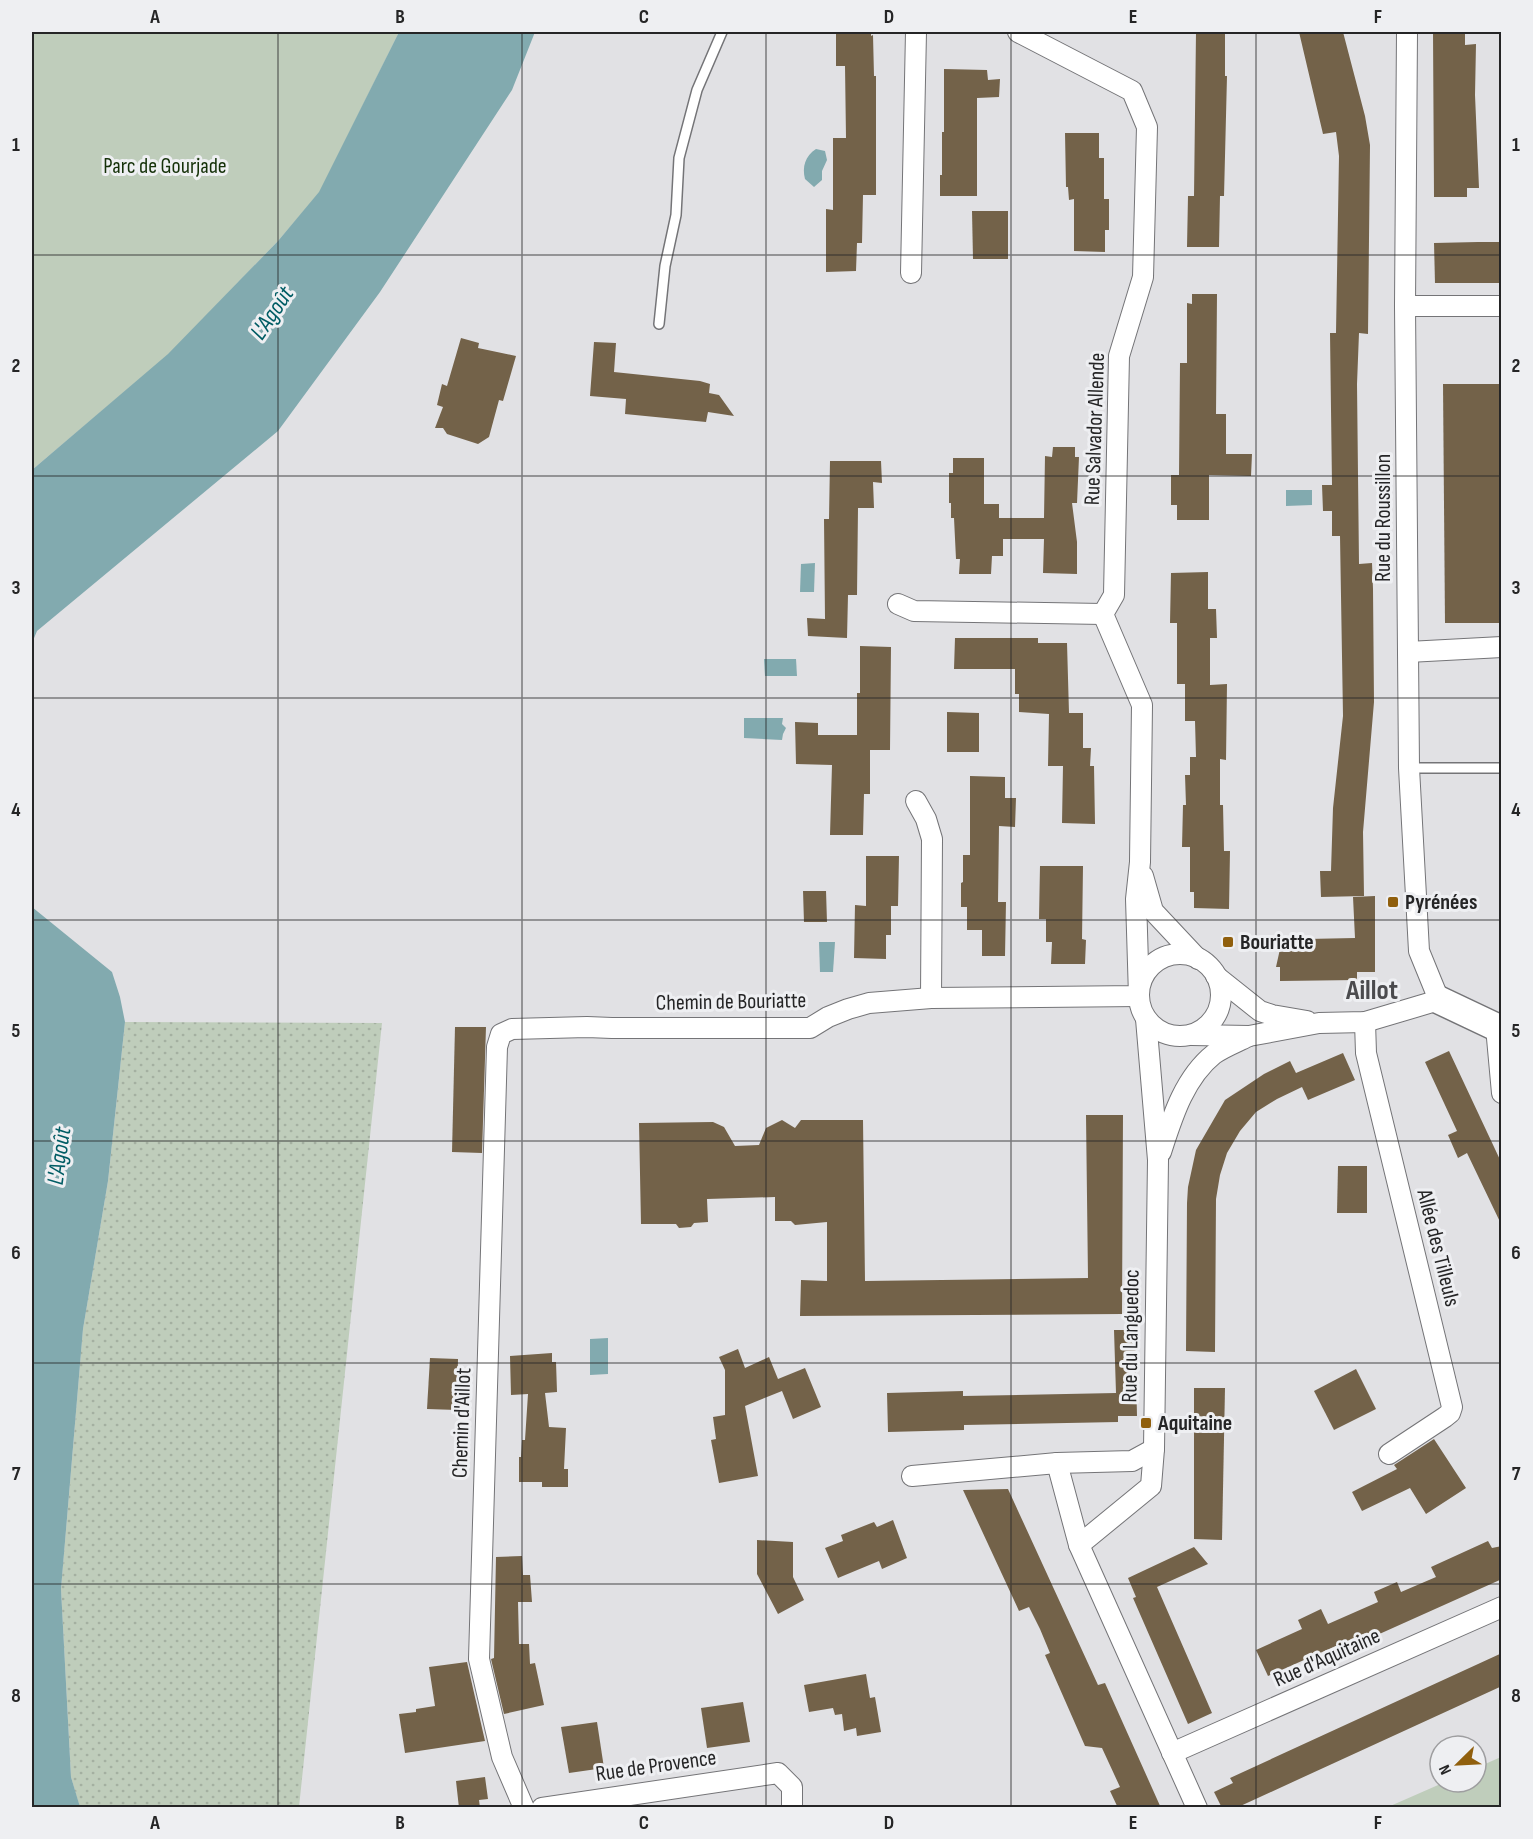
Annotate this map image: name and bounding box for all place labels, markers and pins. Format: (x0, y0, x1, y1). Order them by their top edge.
place label: Pyrénées (1405, 889, 1477, 916)
marker: Pyrénées (1386, 895, 1400, 909)
place label: Bouriatte (1240, 929, 1314, 956)
marker: Bouriatte (1221, 935, 1235, 949)
place label: Aquitaine (1157, 1410, 1232, 1437)
marker: Aquitaine (1139, 1416, 1153, 1430)

